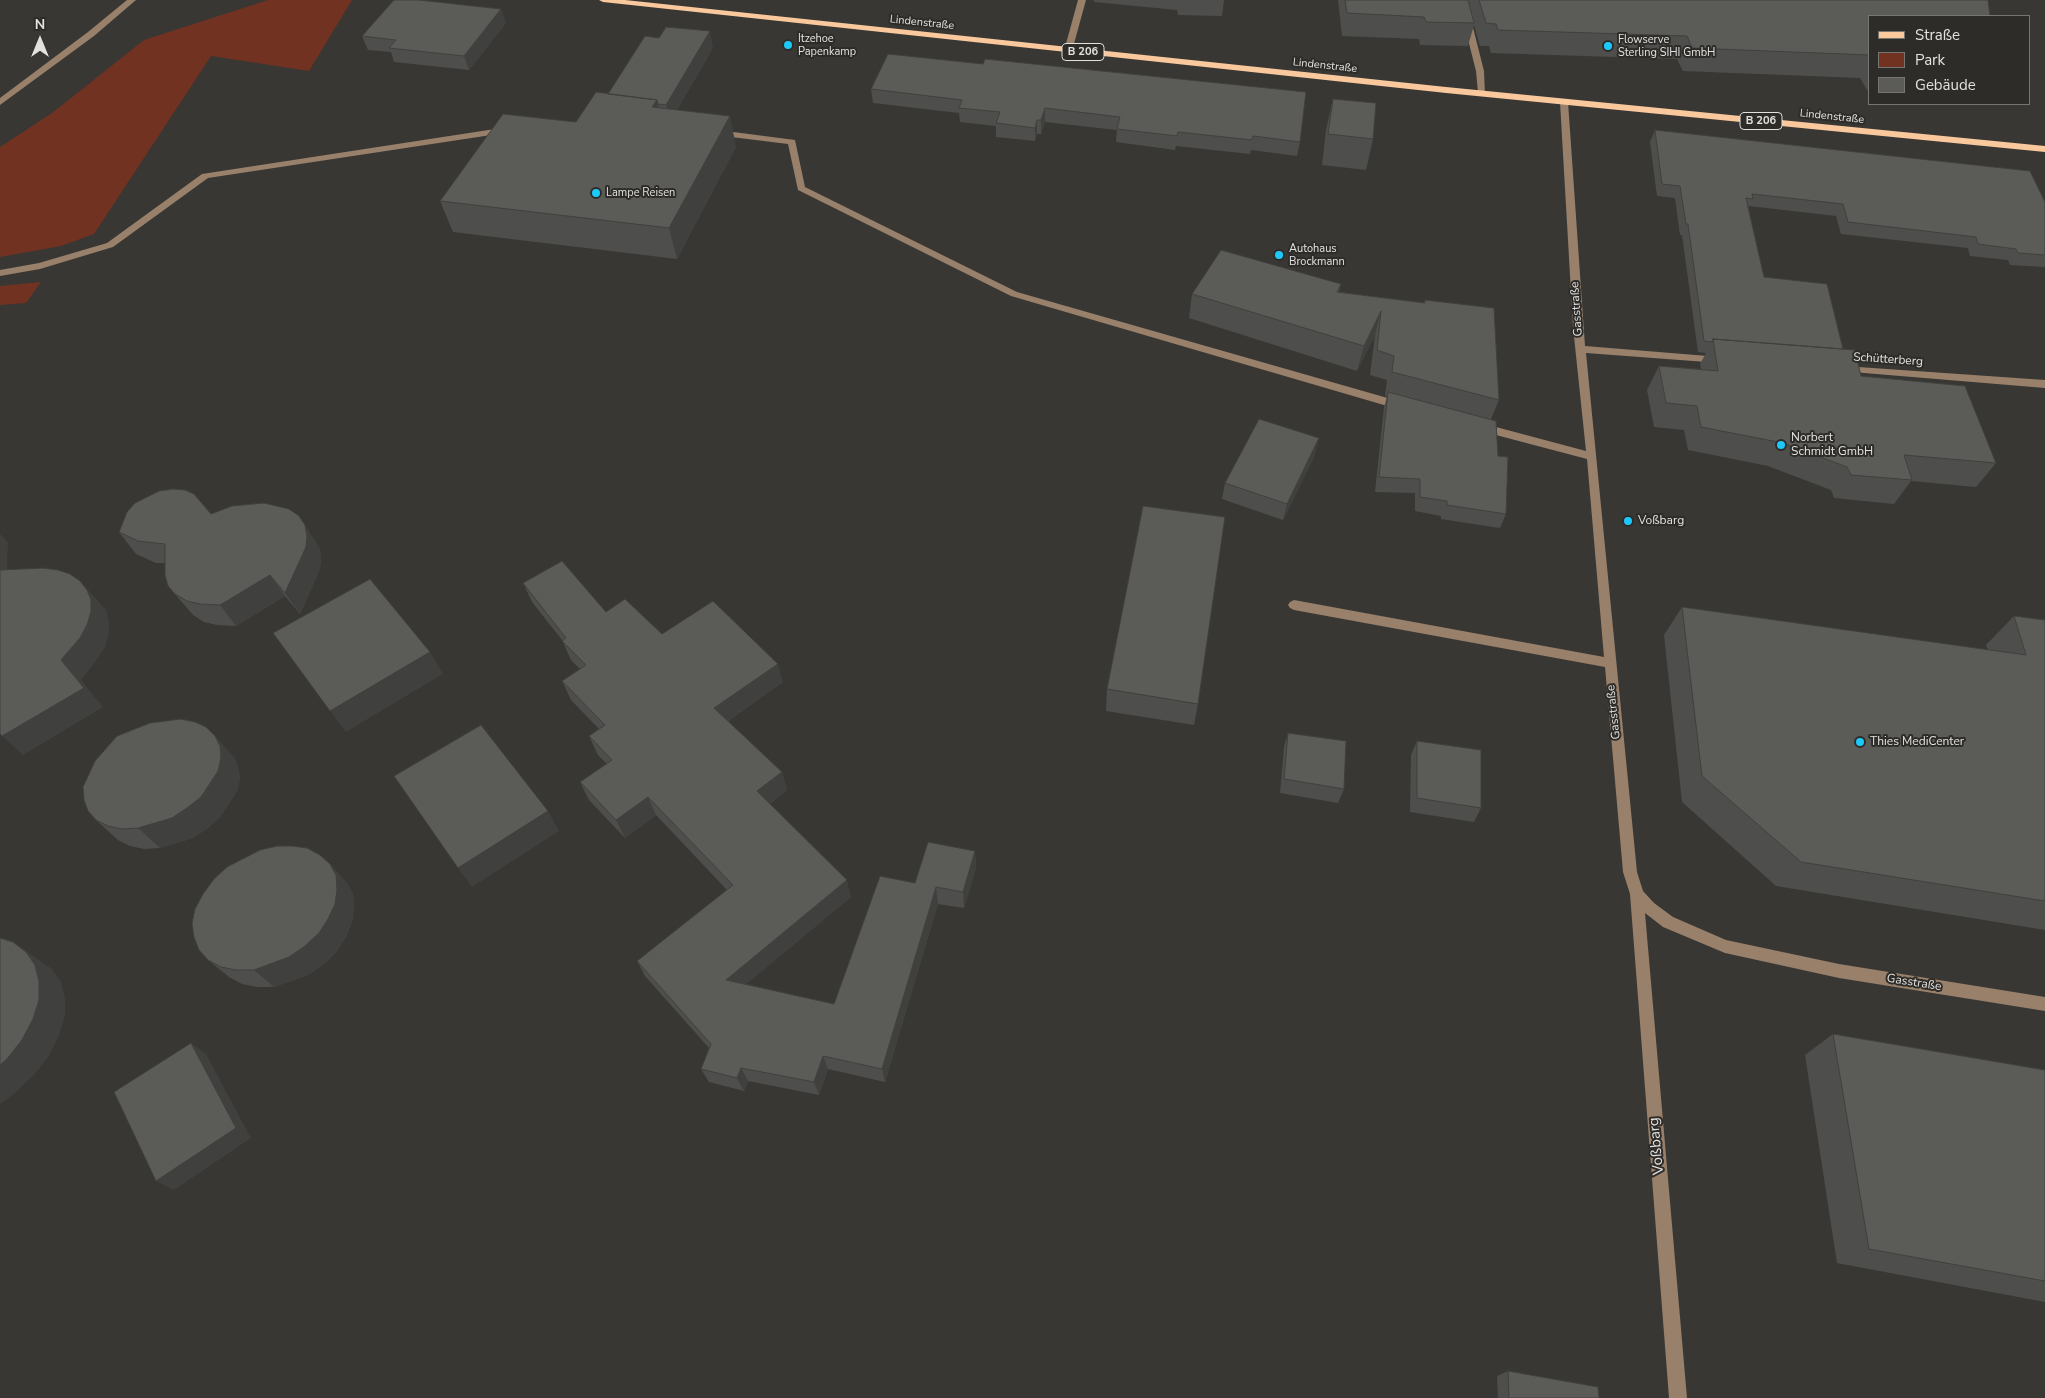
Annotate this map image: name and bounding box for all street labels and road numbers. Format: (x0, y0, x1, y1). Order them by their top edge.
street label: Lindenstraße (889, 13, 955, 33)
road number: B 206 (1062, 44, 1104, 61)
street label: Lindenstraße (1292, 56, 1358, 76)
street label: Lindenstraße (1799, 107, 1865, 127)
road number: B 206 (1740, 112, 1782, 130)
street label: Gasstraße (1568, 281, 1586, 337)
street label: Schütterberg (1853, 350, 1923, 370)
street label: Gasstraße (1604, 684, 1624, 740)
street label: Gasstraße (1886, 972, 1942, 994)
street label: Voßbarg (1646, 1116, 1668, 1176)

